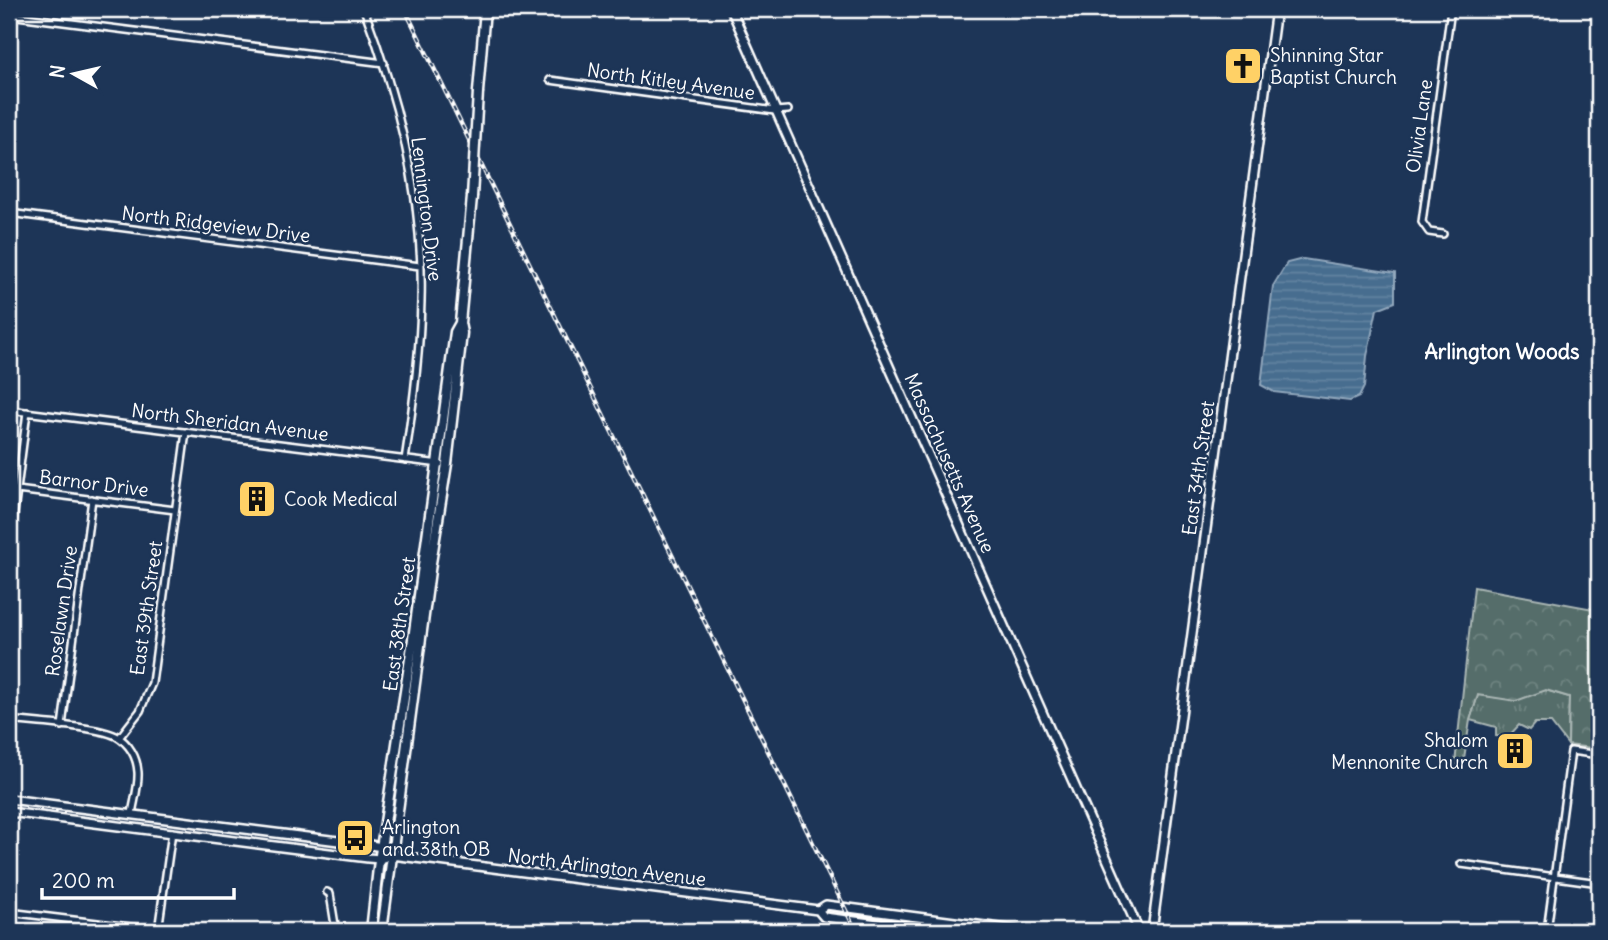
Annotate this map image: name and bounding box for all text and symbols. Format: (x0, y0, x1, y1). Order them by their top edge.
north arrow (38, 38, 108, 108)
place label: Shinning Star Baptist Church (1270, 43, 1397, 89)
church icon: Shinning Star Baptist Church (1222, 45, 1264, 87)
street label: North Kitley Avenue (586, 57, 756, 105)
text: N (44, 63, 70, 80)
street label: Olivia Lane (1401, 78, 1437, 174)
street label: Lennington Drive (406, 135, 448, 283)
street label: North Ridgeview Drive (120, 201, 312, 247)
district label: Arlington Woods (1424, 338, 1580, 365)
street label: Massachusetts Avenue (900, 369, 1000, 557)
street label: North Sheridan Avenue (130, 398, 330, 446)
street label: East 34th Street (1177, 399, 1219, 537)
street label: Barnor Drive (38, 464, 150, 502)
building icon: Cook Medical (236, 478, 278, 520)
place label: Cook Medical (284, 487, 397, 511)
street label: East 39th Street (125, 539, 167, 677)
street label: Roselawn Drive (40, 544, 82, 678)
street label: East 38th Street (378, 555, 420, 693)
place label: Shalom Mennonite Church (1331, 728, 1488, 774)
building icon: Shalom Mennonite Church (1494, 730, 1536, 772)
place label: Arlington and 38th OB (382, 815, 490, 861)
bus stop icon: Arlington and 38th OB (334, 817, 376, 859)
street label: North Arlington Avenue (506, 843, 708, 891)
scale bar (42, 856, 234, 900)
text: 200 m (52, 867, 115, 894)

